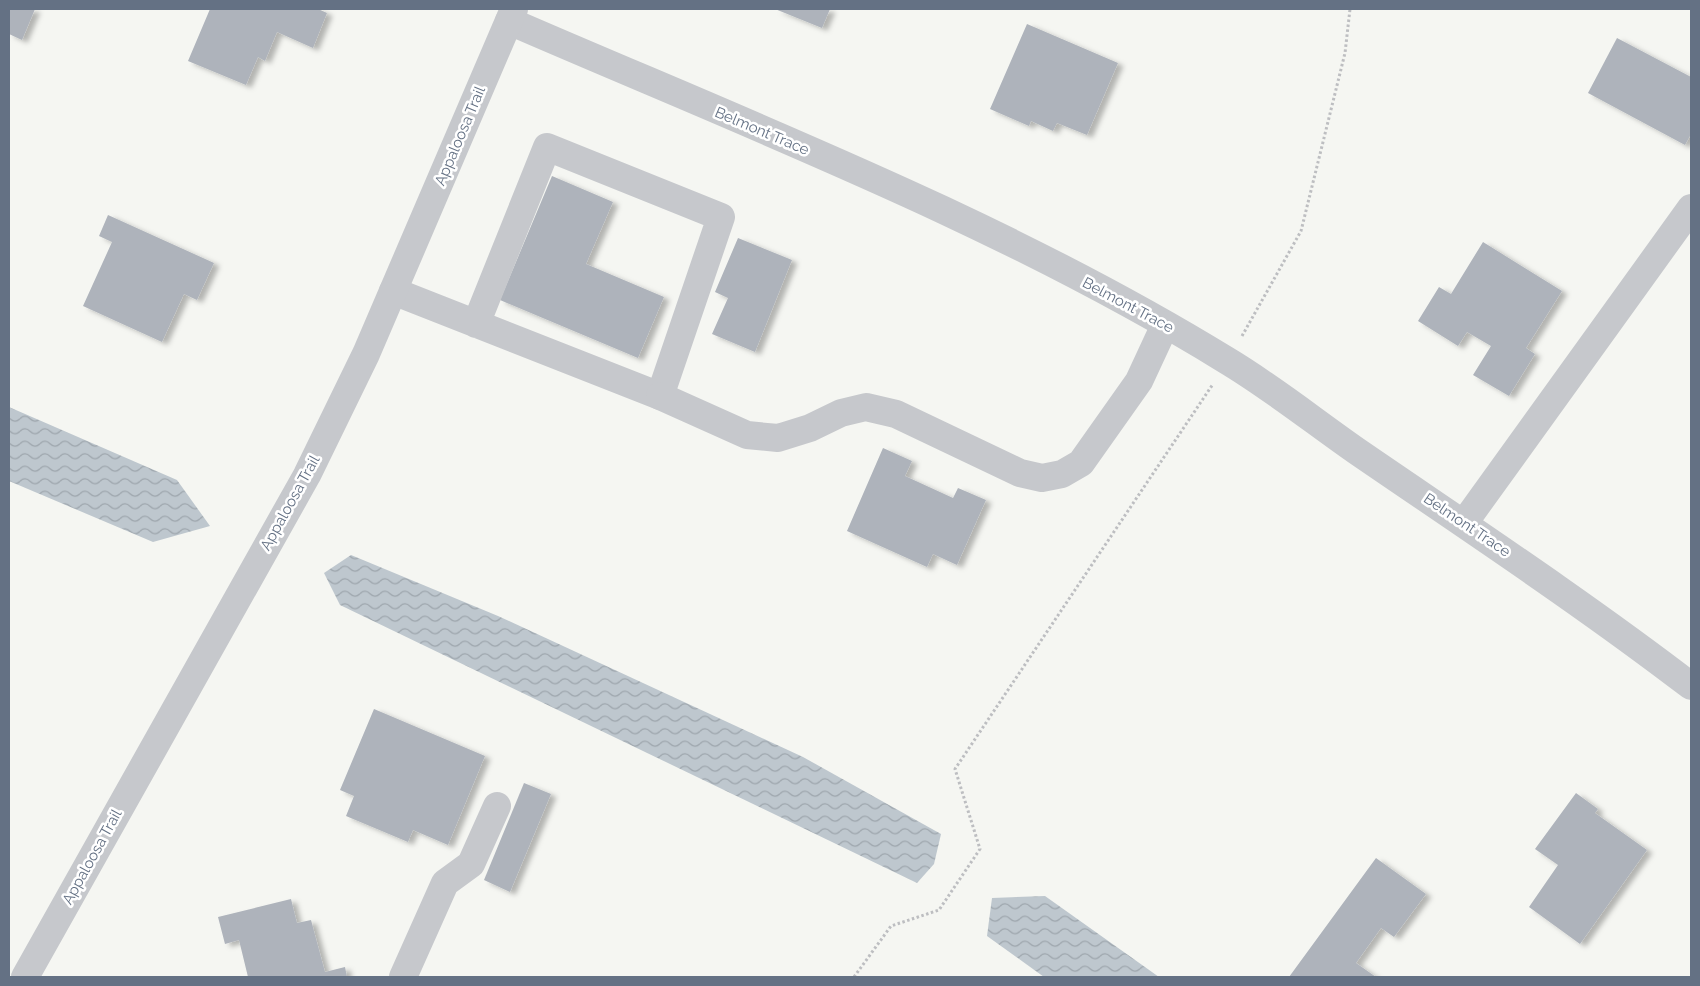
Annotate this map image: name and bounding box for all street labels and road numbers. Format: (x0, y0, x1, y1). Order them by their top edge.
street label: Appaloosa Trail (431, 83, 489, 188)
street label: Belmont Trace (712, 103, 812, 159)
street label: Belmont Trace (1079, 273, 1177, 337)
street label: Appaloosa Trail (256, 451, 324, 554)
street label: Belmont Trace (1420, 489, 1514, 561)
street label: Appaloosa Trail (58, 805, 126, 908)

